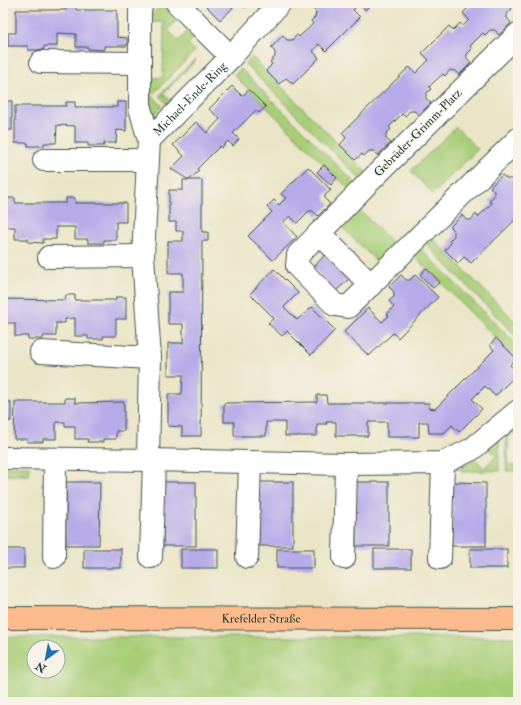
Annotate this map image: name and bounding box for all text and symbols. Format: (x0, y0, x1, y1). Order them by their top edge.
street label: Michael-Ende-Ring (150, 58, 231, 139)
street label: Gebrüder-Grimm-Platz (371, 86, 465, 180)
street label: Krefelder Straße (221, 611, 301, 626)
north arrow (26, 639, 66, 679)
text: N (32, 658, 49, 676)

